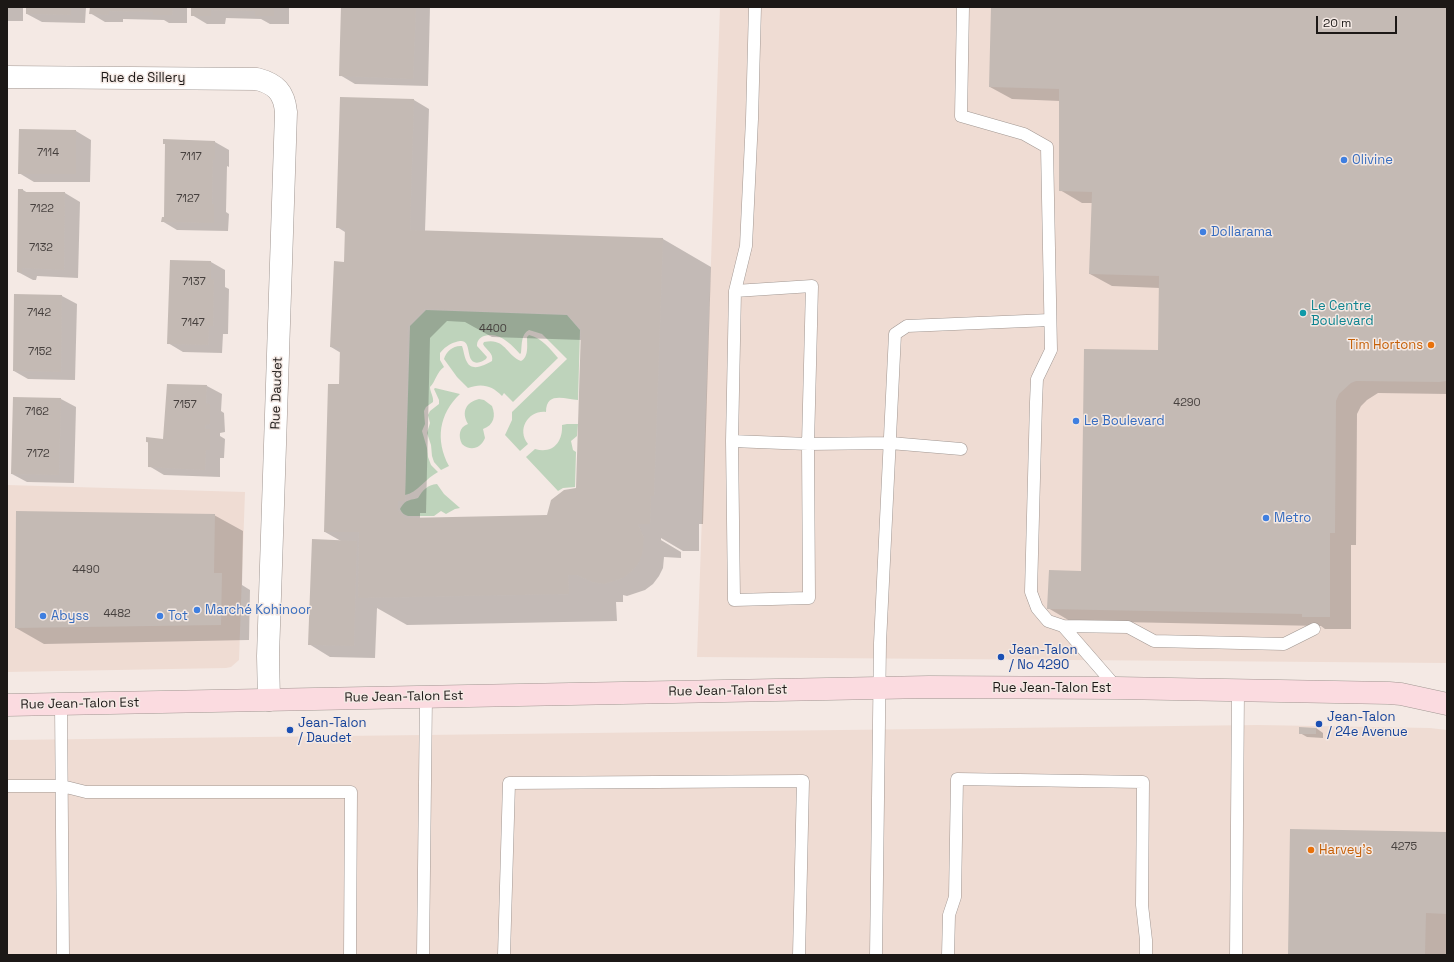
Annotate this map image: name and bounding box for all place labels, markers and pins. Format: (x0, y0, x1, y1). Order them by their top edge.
place label: Olivine (1352, 152, 1393, 168)
marker: Olivine (1339, 155, 1349, 165)
place label: Dollarama (1211, 224, 1272, 240)
marker: Dollarama (1198, 227, 1208, 237)
place label: Le Centre Boulevard (1311, 298, 1374, 329)
marker: Le Centre Boulevard (1298, 308, 1308, 318)
place label: Tim Hortons (1348, 337, 1423, 353)
marker: Tim Hortons (1426, 340, 1436, 350)
place label: Le Boulevard (1084, 413, 1165, 429)
marker: Le Boulevard (1071, 416, 1081, 426)
place label: Metro (1274, 510, 1311, 526)
marker: Metro (1261, 513, 1271, 523)
place label: Marché Kohinoor (205, 602, 311, 618)
marker: Marché Kohinoor (192, 605, 202, 615)
place label: Abyss (51, 608, 89, 624)
place label: Tot (168, 608, 188, 624)
marker: Abyss (38, 611, 48, 621)
marker: Tot (155, 611, 165, 621)
place label: Jean-Talon / No 4290 (1009, 642, 1078, 673)
marker: Jean-Talon / No 4290 (996, 652, 1006, 662)
place label: Jean-Talon / 24e Avenue (1327, 709, 1408, 740)
place label: Jean-Talon / Daudet (298, 715, 367, 746)
marker: Jean-Talon / 24e Avenue (1314, 719, 1324, 729)
marker: Jean-Talon / Daudet (285, 725, 295, 735)
place label: Harvey's (1319, 842, 1372, 858)
marker: Harvey's (1306, 845, 1316, 855)

